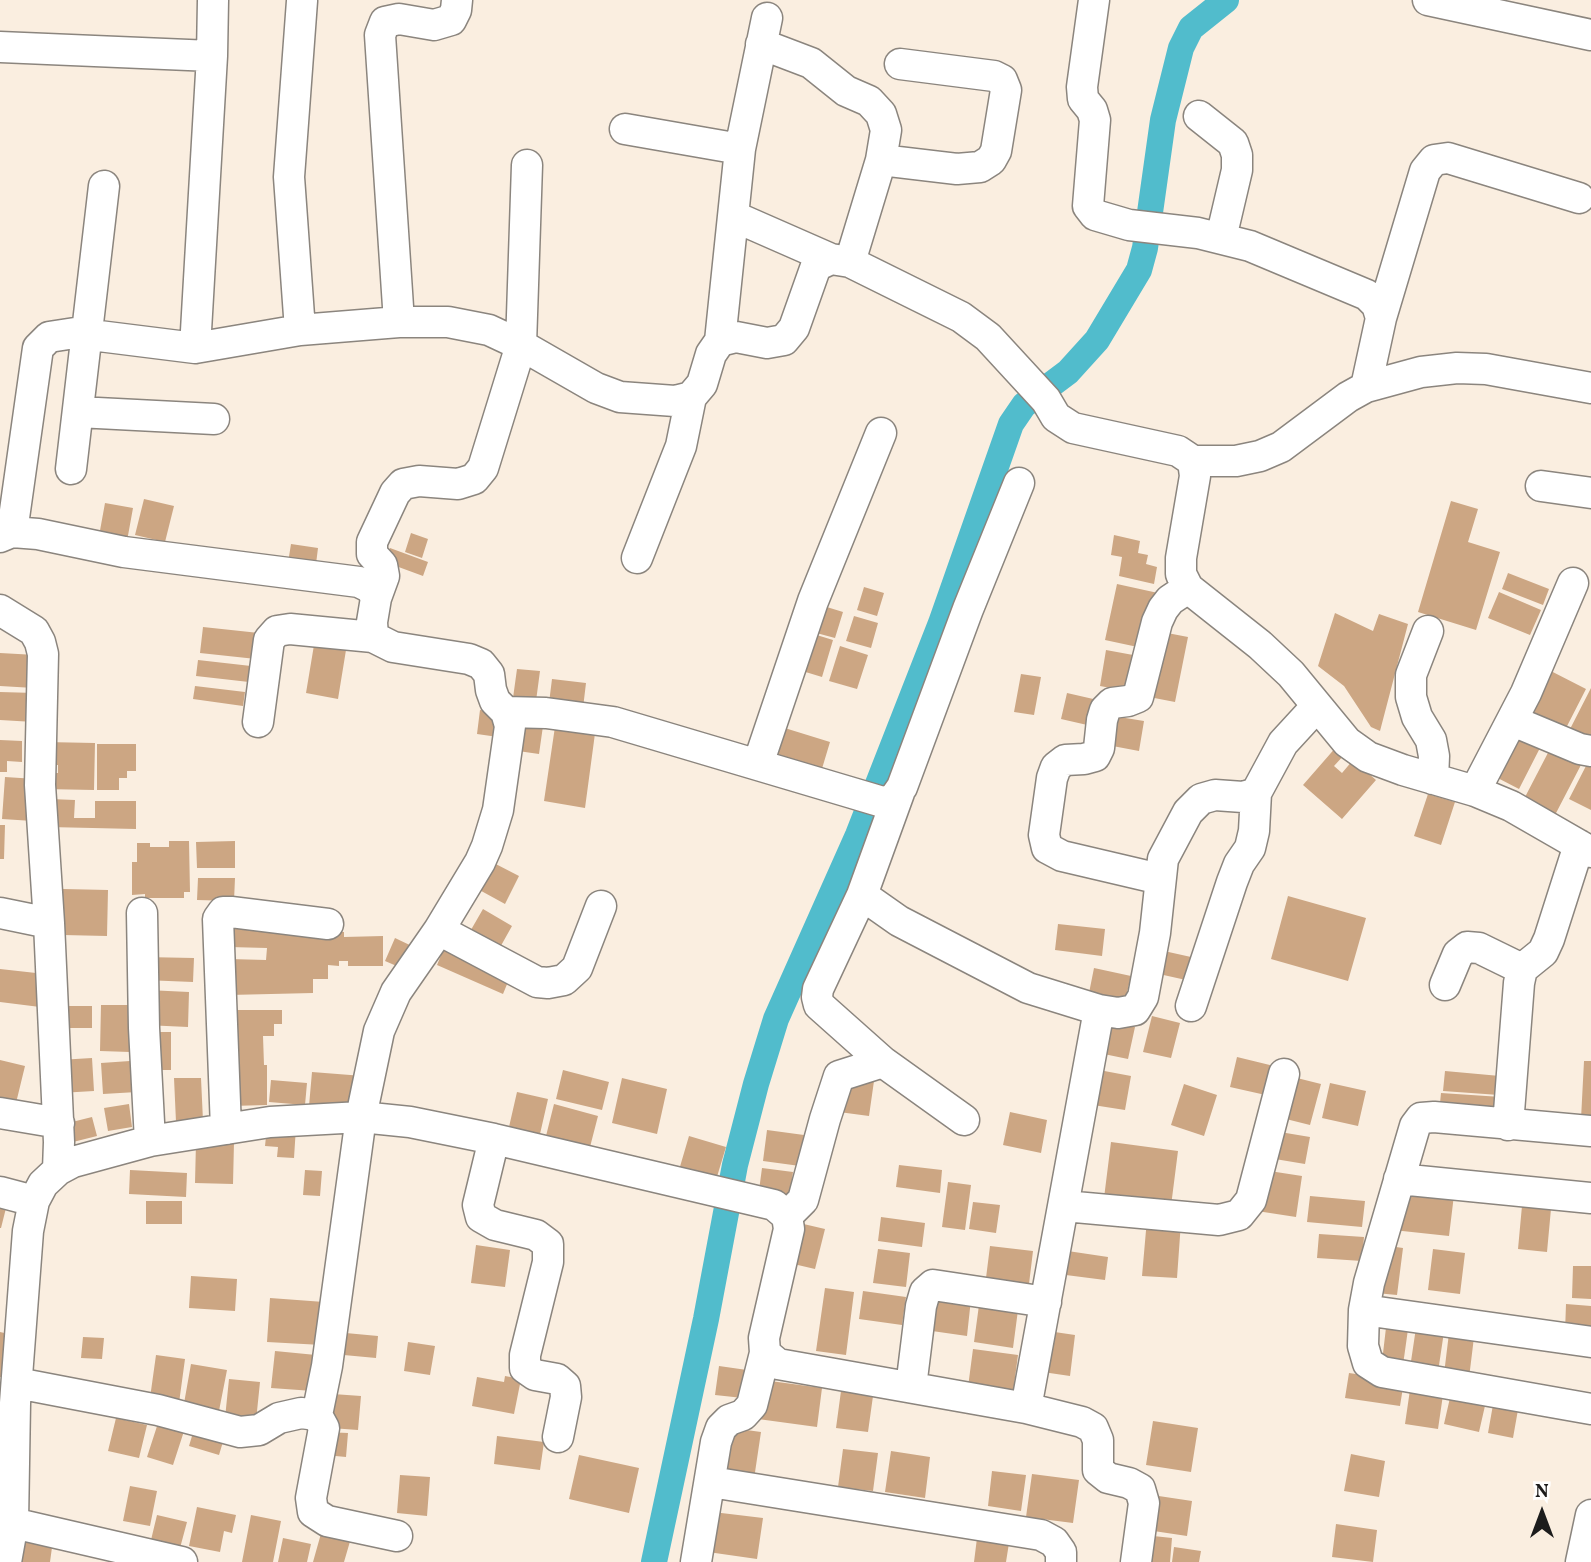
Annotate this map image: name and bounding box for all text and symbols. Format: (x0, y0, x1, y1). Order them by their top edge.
north arrow (1507, 1478, 1577, 1548)
text: N (1535, 1479, 1549, 1505)

